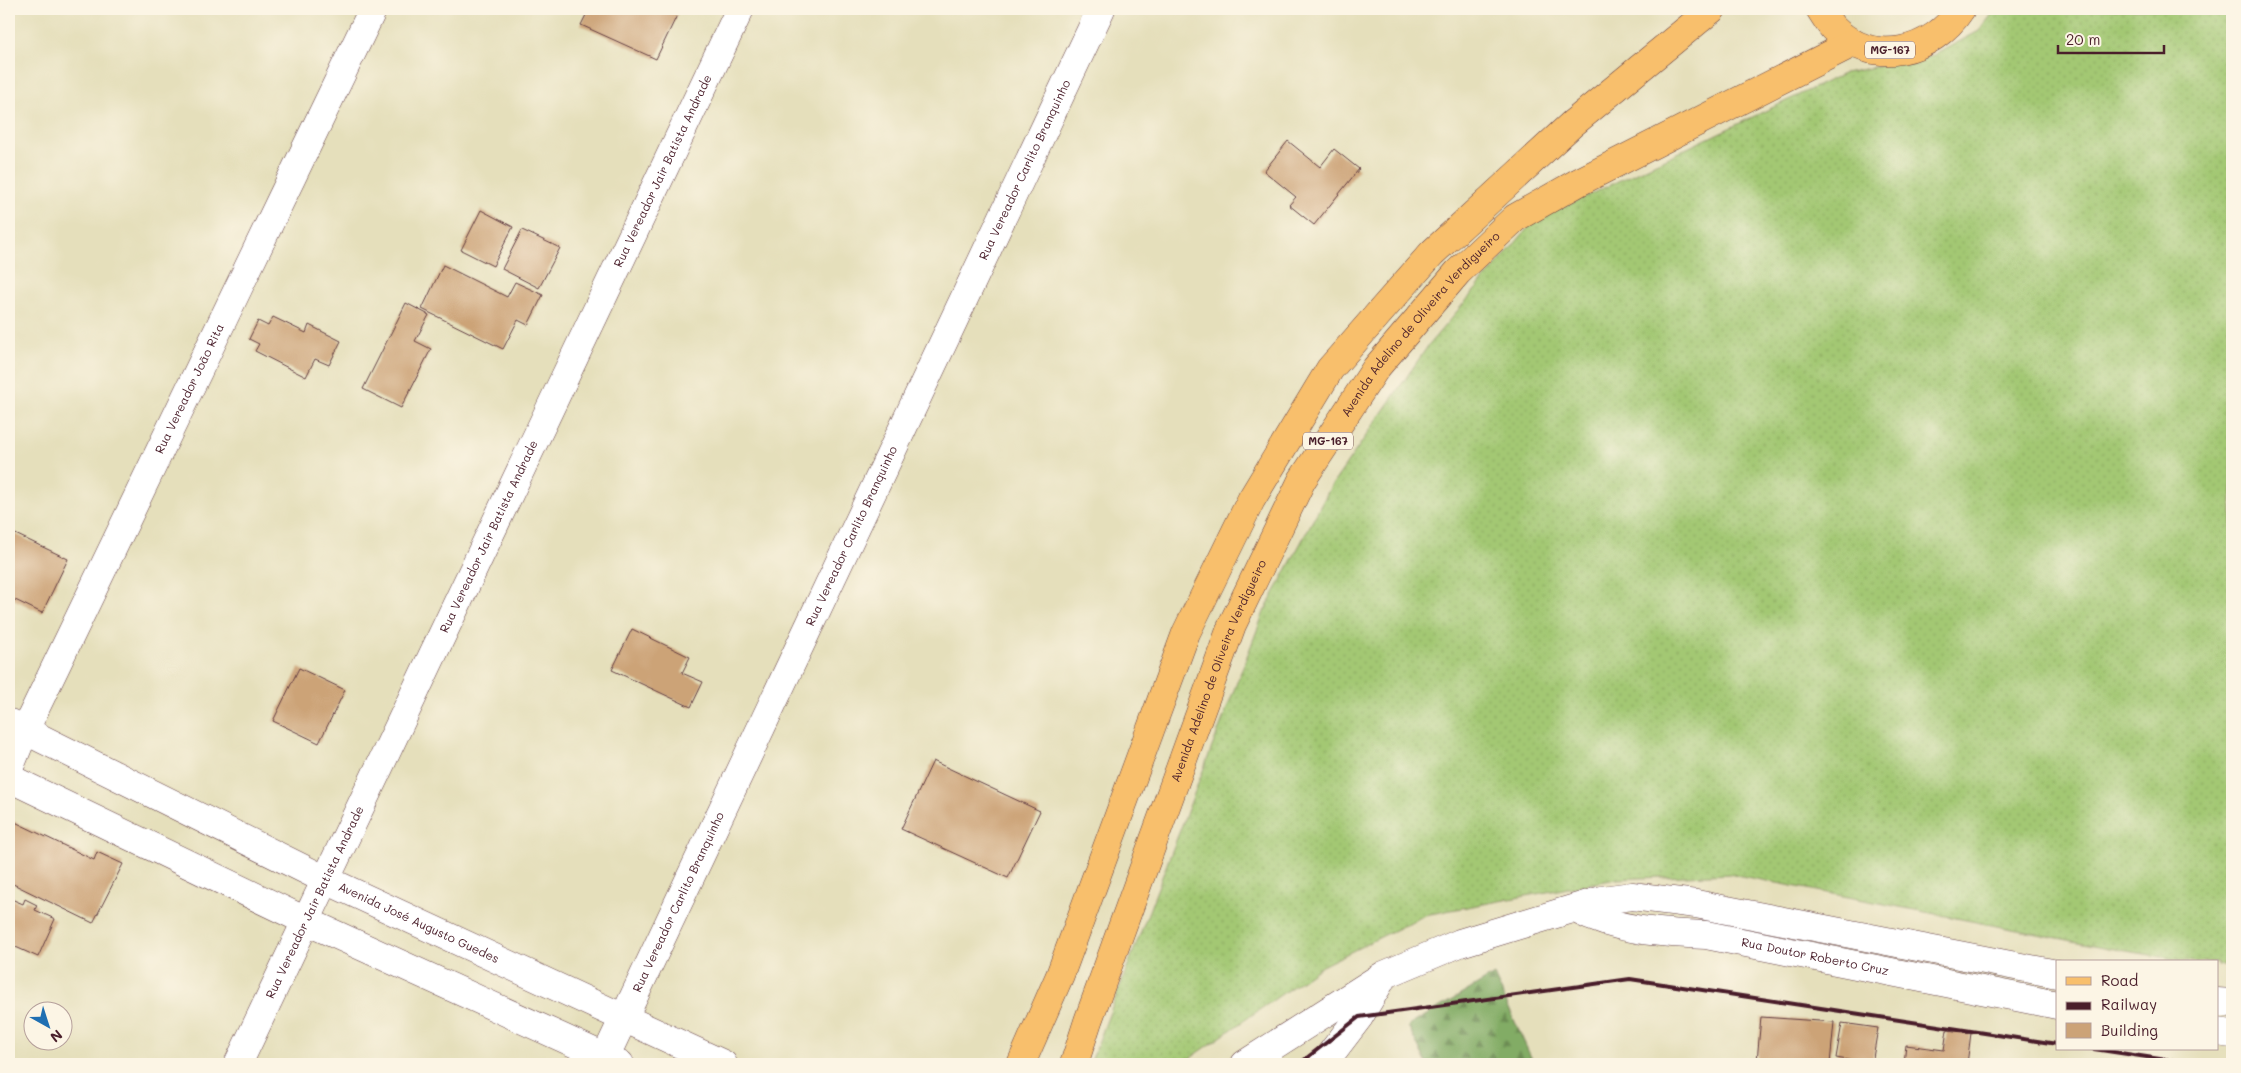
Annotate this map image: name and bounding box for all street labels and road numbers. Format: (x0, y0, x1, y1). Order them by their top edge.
road number: MG-167 (1865, 42, 1915, 58)
street label: Rua Vereador Jair Batista Andrade (609, 72, 715, 269)
street label: Rua Vereador Carlito Branquinho (975, 77, 1073, 262)
street label: Avenida Adelino de Oliveira Verdigueiro (1337, 228, 1503, 419)
street label: Rua Vereador João Rita (151, 321, 227, 456)
road number: MG-167 (1303, 432, 1353, 450)
street label: Rua Vereador Jair Batista Andrade (435, 437, 541, 635)
street label: Rua Vereador Carlito Branquinho (801, 443, 900, 628)
street label: Avenida Adelino de Oliveira Verdigueiro (1167, 557, 1269, 784)
street label: Rua Vereador Jair Batista Andrade (261, 803, 367, 1001)
street label: Rua Vereador Carlito Branquinho (628, 809, 727, 994)
street label: Avenida José Augusto Guedes (336, 878, 502, 966)
street label: Rua Doutor Roberto Cruz (1740, 933, 1891, 978)

